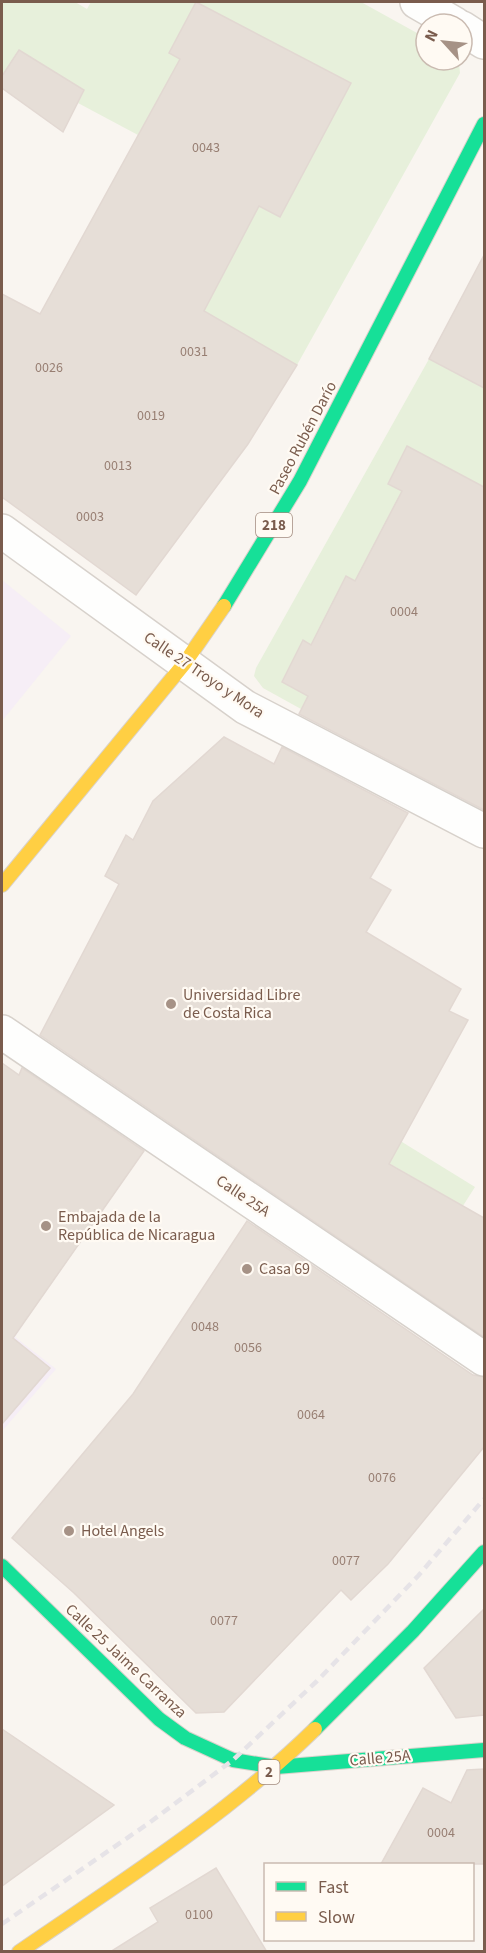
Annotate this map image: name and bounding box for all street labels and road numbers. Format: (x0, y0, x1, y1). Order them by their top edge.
street label: Paseo Rubén Darío (264, 377, 342, 499)
road number: 218 (256, 513, 292, 537)
street label: Calle 27 Troyo y Mora (139, 626, 269, 724)
street label: Calle 25A (212, 1170, 275, 1222)
street label: Calle 25 Jaime Carranza (60, 1599, 192, 1723)
street label: Calle 25A (349, 1744, 412, 1772)
road number: 2 (258, 1760, 280, 1784)

